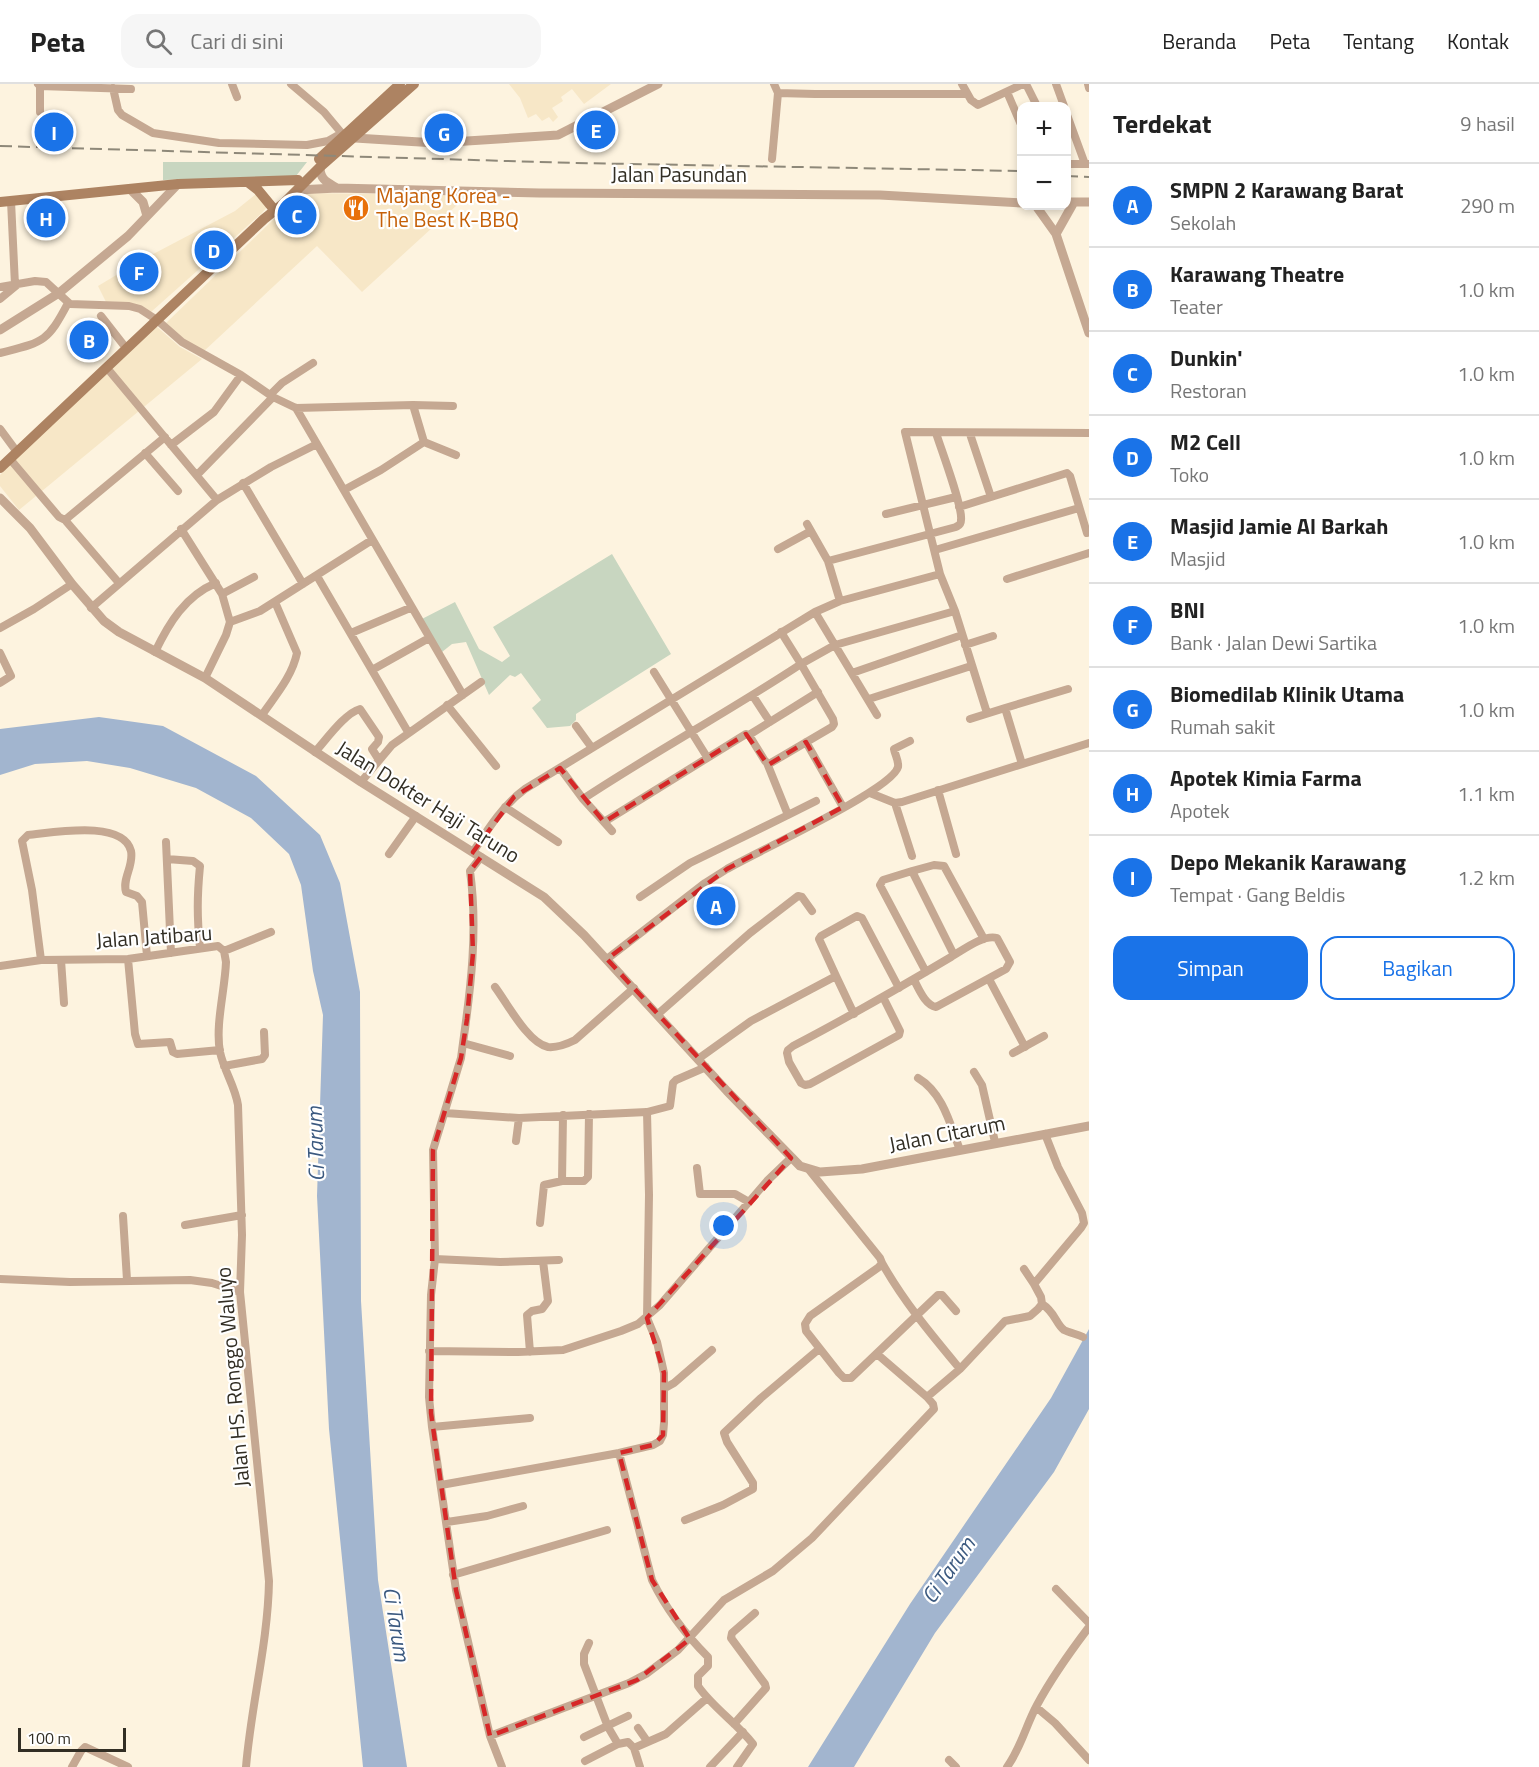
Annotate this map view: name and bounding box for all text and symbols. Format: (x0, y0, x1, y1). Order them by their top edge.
search box (121, 14, 541, 68)
text: Peta (30, 20, 85, 63)
text: Cari di sini (190, 24, 284, 58)
icon: search (142, 25, 175, 58)
text: Beranda (1162, 25, 1236, 57)
text: Peta (1269, 25, 1310, 57)
text: Tentang (1343, 25, 1414, 57)
text: Kontak (1447, 25, 1509, 57)
map controls (1017, 102, 1071, 210)
button: + (1017, 102, 1071, 156)
text: Terdekat (1113, 104, 1212, 143)
pin: E (576, 108, 616, 152)
text: 9 hasil (1460, 108, 1515, 139)
pin: I (34, 110, 74, 154)
pin: G (424, 110, 464, 156)
button: − (1017, 156, 1071, 210)
street label: Jalan Pasundan (611, 158, 747, 190)
text: SMPN 2 Karawang Barat (1170, 173, 1404, 207)
place label: Majang Korea - The Best K-BBQ (376, 179, 519, 235)
text: A (1126, 190, 1139, 221)
text: 290 m (1460, 190, 1515, 221)
pin: C (278, 192, 316, 238)
restaurant icon: Majang Korea - The Best K-BBQ (341, 193, 371, 223)
pin: H (26, 196, 66, 240)
text: Sekolah (1170, 207, 1236, 238)
pin: D (194, 228, 234, 272)
pin: F (120, 250, 158, 294)
text: Karawang Theatre (1170, 257, 1344, 291)
text: B (1126, 274, 1139, 305)
text: 1.0 km (1458, 274, 1515, 305)
text: Teater (1170, 291, 1223, 322)
pin: B (70, 318, 109, 362)
text: Dunkin' (1170, 341, 1243, 375)
text: C (1127, 358, 1138, 389)
text: 1.0 km (1458, 358, 1515, 389)
text: Restoran (1170, 375, 1247, 406)
text: M2 Cell (1170, 425, 1241, 459)
text: D (1126, 442, 1139, 473)
text: 1.0 km (1458, 442, 1515, 473)
text: Toko (1170, 459, 1209, 490)
text: Masjid Jamie Al Barkah (1170, 509, 1388, 543)
text: E (1127, 526, 1138, 557)
text: 1.0 km (1458, 526, 1515, 557)
text: Masjid (1170, 543, 1225, 574)
text: BNI (1170, 593, 1205, 627)
text: F (1127, 610, 1138, 641)
text: 1.0 km (1458, 610, 1515, 641)
text: Bank · Jalan Dewi Sartika (1170, 627, 1377, 658)
text: Biomedilab Klinik Utama (1170, 677, 1404, 711)
text: G (1126, 694, 1139, 725)
text: 1.0 km (1458, 694, 1515, 725)
text: Rumah sakit (1170, 711, 1275, 742)
street label: Jalan Dokter Haji Taruno (330, 732, 527, 871)
text: Apotek Kimia Farma (1170, 761, 1362, 795)
text: H (1126, 778, 1139, 809)
text: 1.1 km (1458, 778, 1515, 809)
text: Apotek (1170, 795, 1230, 826)
text: Depo Mekanik Karawang (1170, 845, 1406, 879)
text: I (1130, 862, 1135, 893)
text: 1.2 km (1458, 862, 1515, 893)
text: Tempat · Gang Beldis (1170, 879, 1345, 910)
pin: A (696, 884, 736, 928)
street label: Jalan Jatibaru (95, 916, 213, 956)
button: Simpan (1113, 936, 1308, 1000)
button: Bagikan (1320, 936, 1515, 1000)
water label: Ci Tarum (297, 1105, 333, 1182)
street label: Jalan Citarum (886, 1106, 1008, 1160)
your location (709, 1211, 738, 1240)
street label: Jalan HS. Ronggo Waluyo (206, 1266, 258, 1488)
water label: Ci Tarum (913, 1529, 984, 1610)
water label: Ci Tarum (374, 1584, 420, 1665)
scale bar (18, 1725, 126, 1752)
text: 100 m (27, 1726, 71, 1750)

